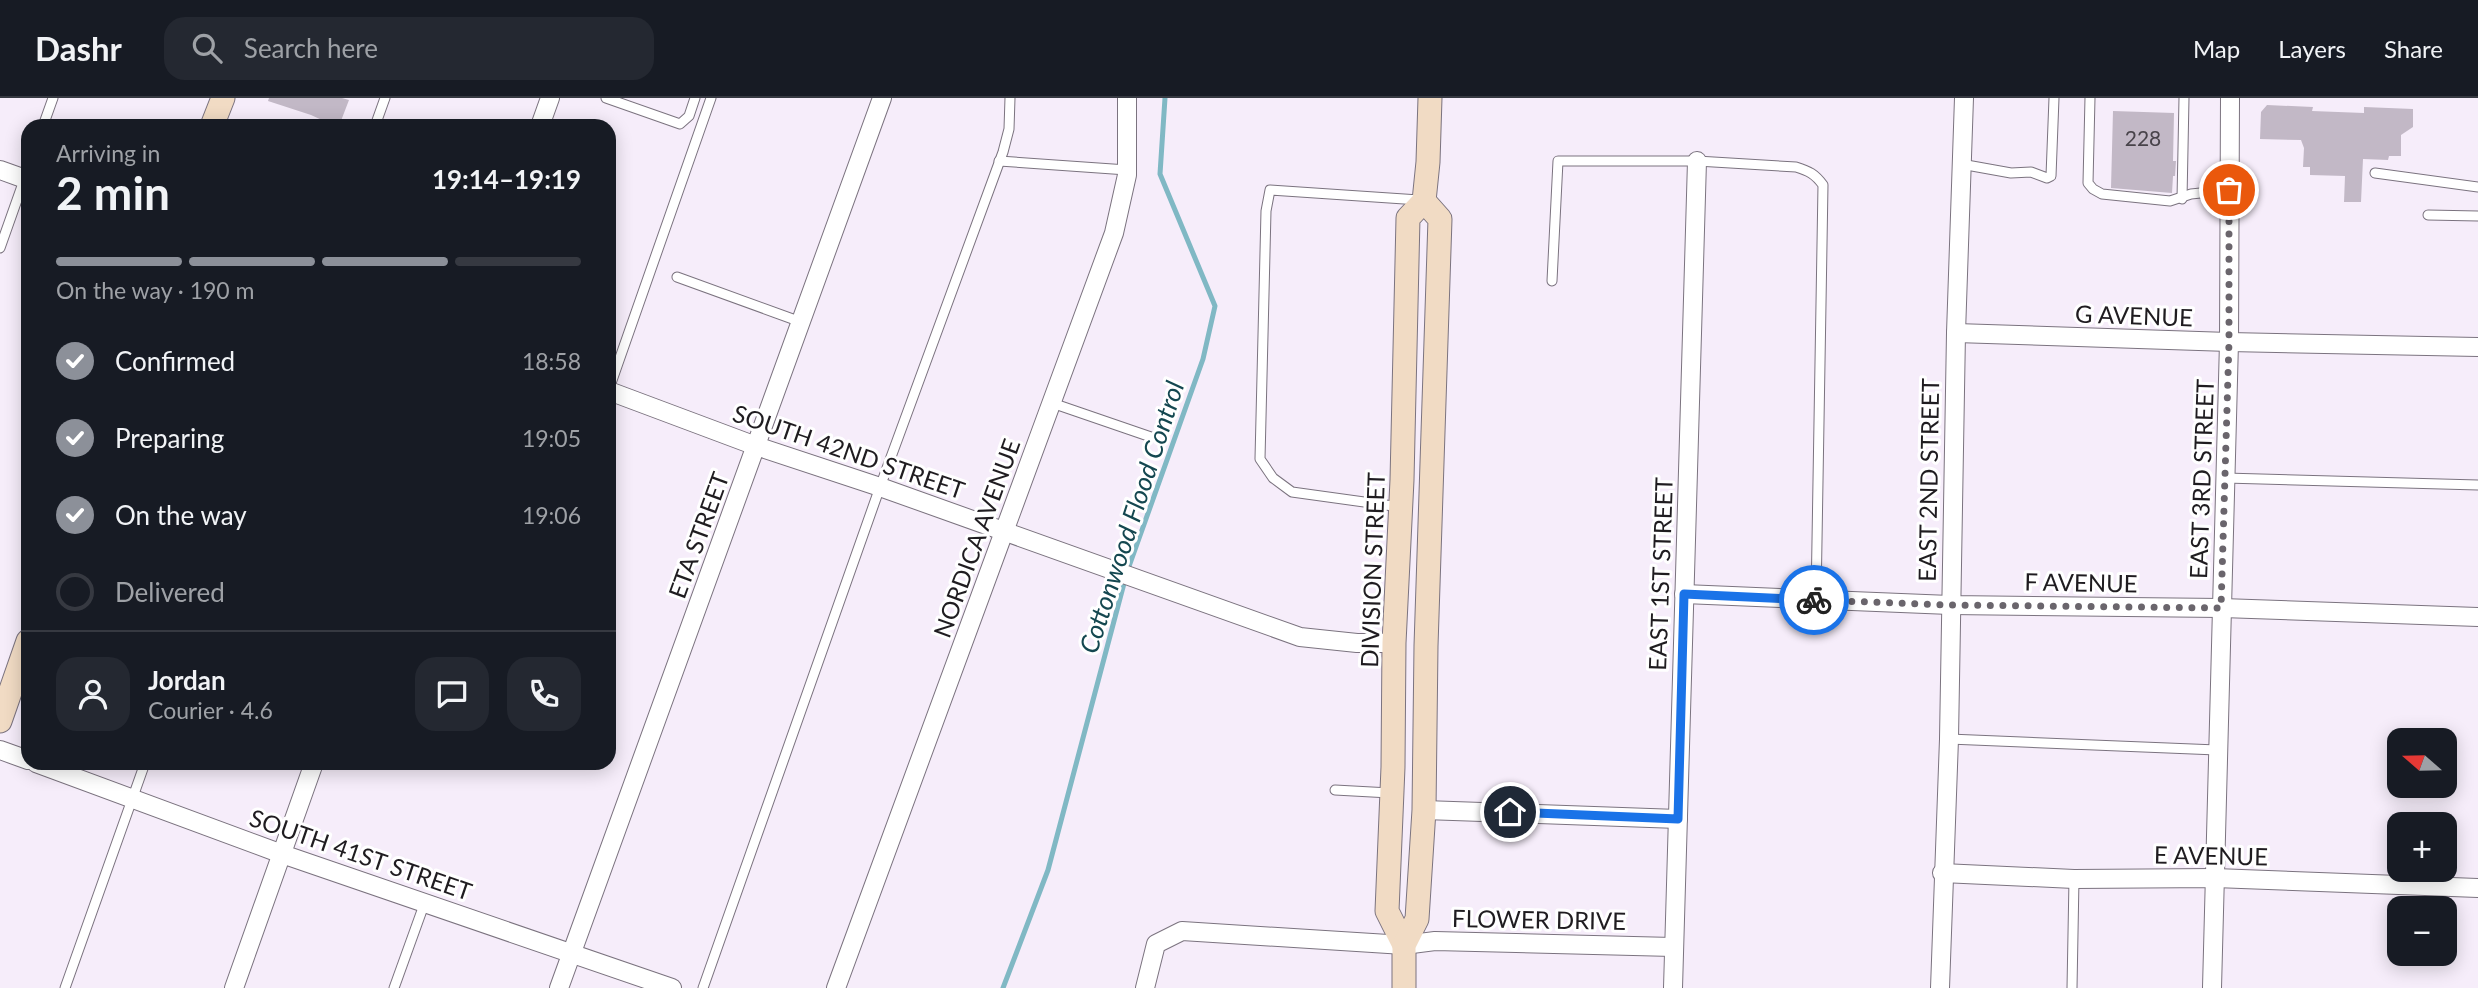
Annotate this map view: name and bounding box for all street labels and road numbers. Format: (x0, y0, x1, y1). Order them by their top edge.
street label: G AVENUE (2075, 298, 2193, 332)
street label: EAST 2ND STREET (1912, 378, 1944, 582)
street label: EAST 3RD STREET (2183, 378, 2219, 580)
street label: SOUTH 42ND STREET (729, 398, 969, 504)
street label: NORDICA AVENUE (927, 435, 1025, 641)
street label: ETA STREET (662, 468, 734, 602)
street label: DIVISION STREET (1354, 472, 1390, 668)
street label: EAST 1ST STREET (1642, 477, 1678, 671)
street label: F AVENUE (2024, 567, 2138, 597)
street label: SOUTH 41ST STREET (246, 802, 476, 906)
street label: E AVENUE (2154, 840, 2268, 870)
street label: FLOWER DRIVE (1452, 903, 1626, 935)

